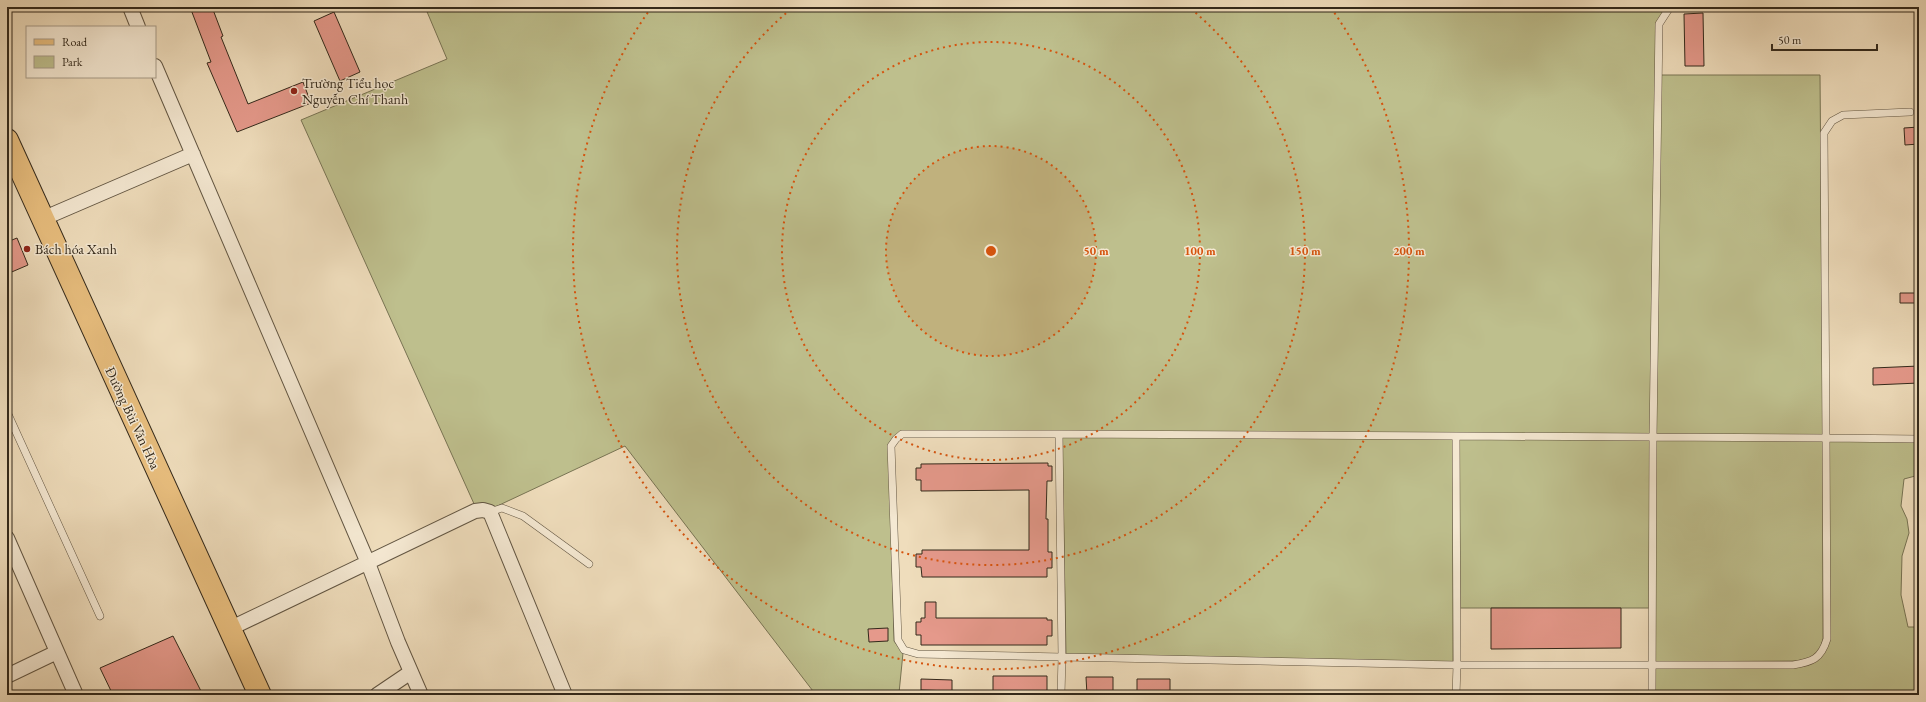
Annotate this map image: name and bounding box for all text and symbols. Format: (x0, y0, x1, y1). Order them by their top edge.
legend (26, 26, 156, 78)
scale bar (1772, 26, 1877, 52)
text: 50 m (1778, 32, 1802, 48)
text: Road (62, 34, 88, 50)
text: Park (62, 54, 83, 70)
place label: Trường Tiểu học Nguyễn Chí Thanh (302, 74, 408, 108)
marker: Trường Tiểu học Nguyễn Chí Thanh (289, 86, 299, 96)
place label: Bách hóa Xanh (35, 240, 117, 258)
text: 50 m (1083, 243, 1109, 259)
text: 100 m (1184, 243, 1216, 259)
text: 150 m (1289, 243, 1321, 259)
text: 200 m (1393, 243, 1425, 259)
marker: Bách hóa Xanh (22, 244, 32, 254)
centre of rings (984, 244, 998, 258)
street label: Đường Bùi Văn Hòa (101, 364, 165, 472)

